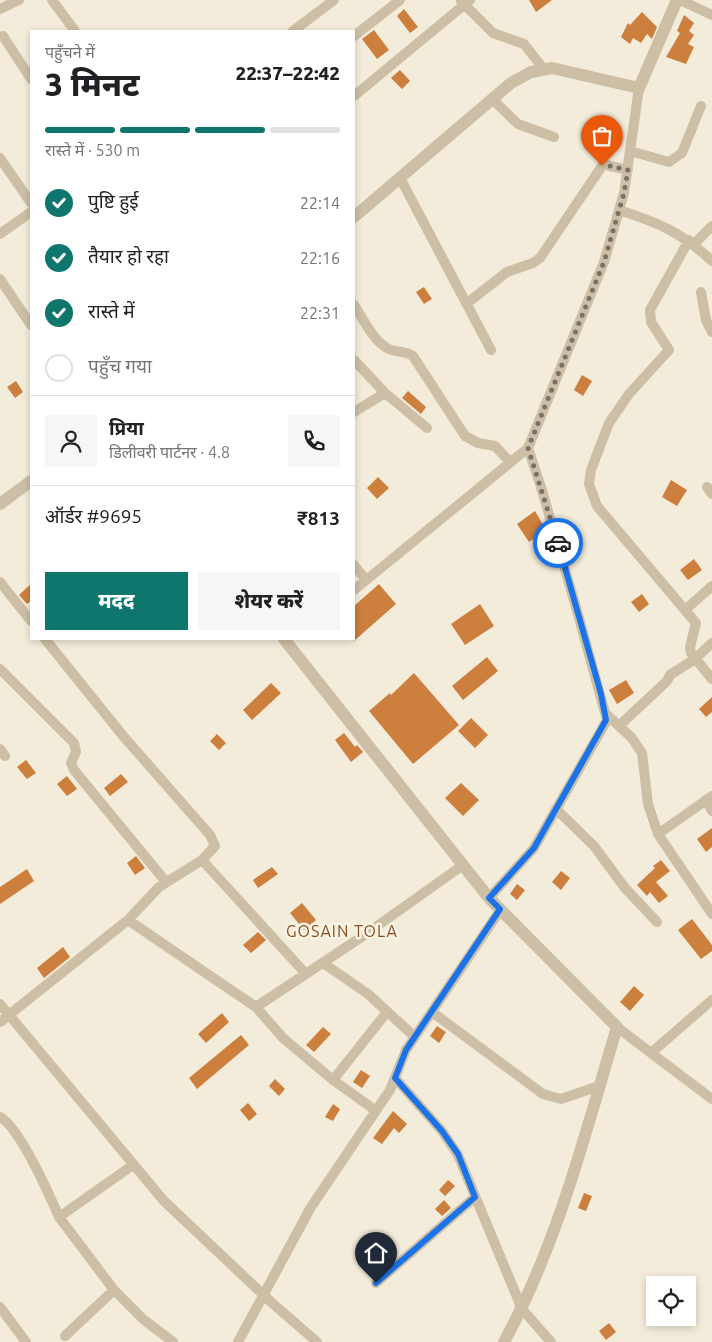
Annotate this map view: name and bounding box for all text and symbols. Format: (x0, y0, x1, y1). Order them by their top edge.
text: पहुँचने में (45, 43, 95, 61)
text: 22:37–22:42 (235, 62, 340, 84)
text: 3 मिनट (45, 66, 140, 102)
pin (581, 115, 623, 166)
icon: bag (588, 122, 616, 150)
text: रास्ते में · 530 m (45, 141, 140, 159)
icon: check (45, 189, 73, 217)
text: पुष्टि हुई (88, 190, 139, 212)
text: 22:14 (300, 194, 340, 212)
icon: check (45, 244, 73, 272)
text: तैयार हो रहा (88, 245, 169, 267)
text: 22:16 (300, 249, 340, 267)
icon: check (45, 299, 73, 327)
text: रास्ते में (88, 300, 135, 322)
text: 22:31 (300, 304, 340, 322)
text: पहुँच गया (88, 355, 152, 377)
button: person (45, 415, 97, 467)
button: phone (288, 415, 340, 467)
text: प्रिया (109, 417, 144, 439)
text: डिलीवरी पार्टनर · 4.8 (109, 443, 230, 461)
text: ऑर्डर #9695 (45, 505, 142, 527)
text: ₹813 (297, 507, 340, 529)
courier (533, 518, 583, 568)
icon: car (544, 529, 572, 557)
button: मदद (45, 572, 188, 630)
button: शेयर करें (198, 572, 340, 630)
district label: GOSAIN TOLA (286, 922, 398, 940)
pin (355, 1232, 397, 1283)
icon: home (362, 1239, 390, 1267)
map controls (646, 1276, 696, 1326)
button: locate (646, 1276, 696, 1326)

